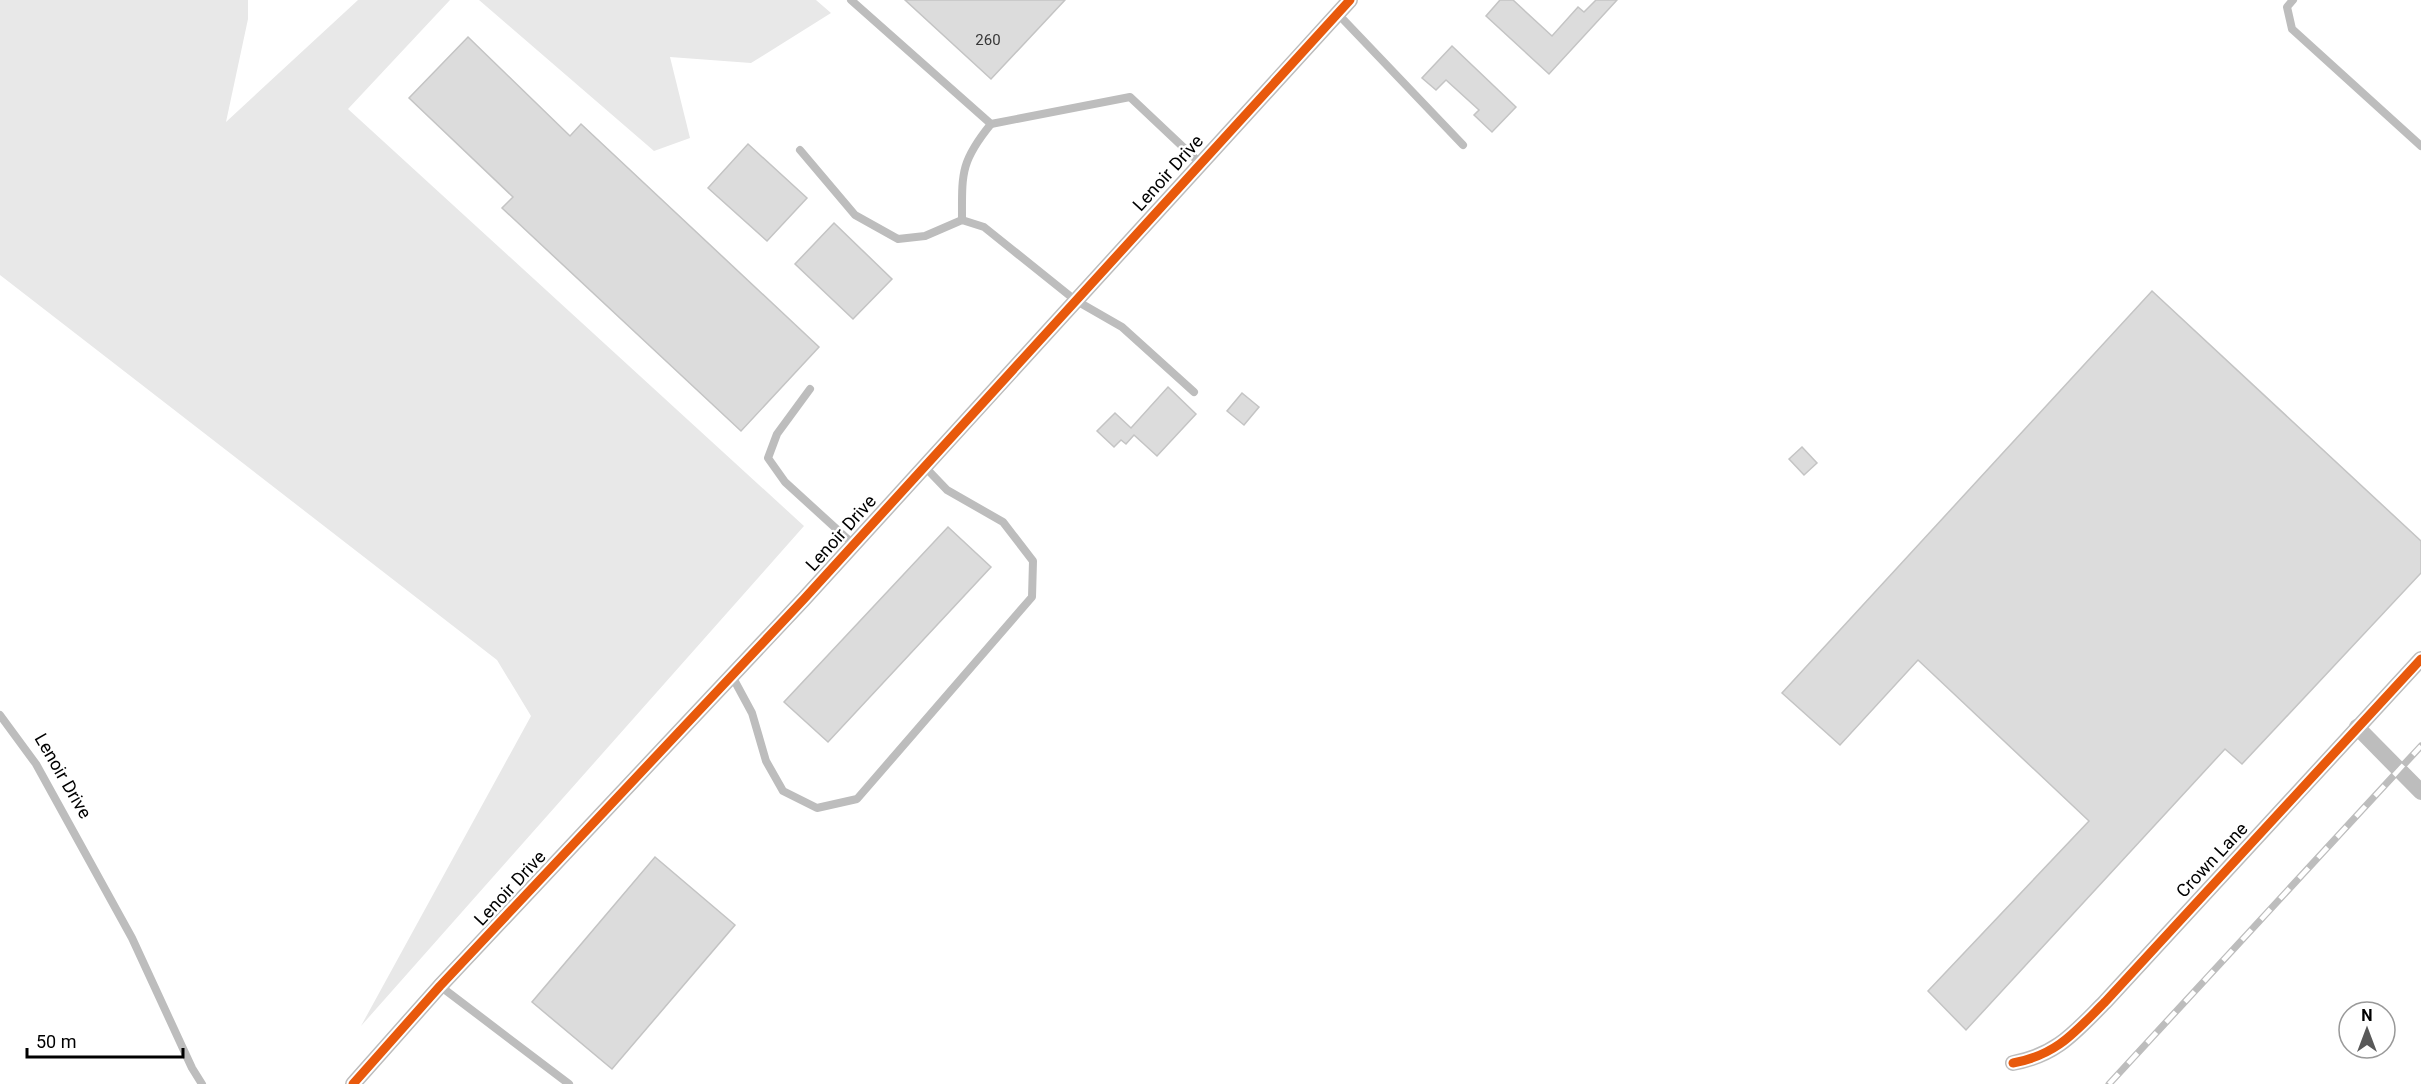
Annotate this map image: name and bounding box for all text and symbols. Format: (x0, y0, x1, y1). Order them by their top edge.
house number: 260 (975, 31, 1001, 49)
street label: Lenoir Drive (1128, 130, 1207, 215)
street label: Lenoir Drive (801, 490, 880, 575)
street label: Lenoir Drive (31, 729, 96, 822)
street label: Crown Lane (2172, 818, 2252, 901)
street label: Lenoir Drive (470, 846, 550, 929)
north arrow (2337, 1000, 2397, 1060)
text: N (2361, 1006, 2373, 1025)
scale bar (27, 1021, 183, 1059)
text: 50 m (36, 1031, 76, 1052)

